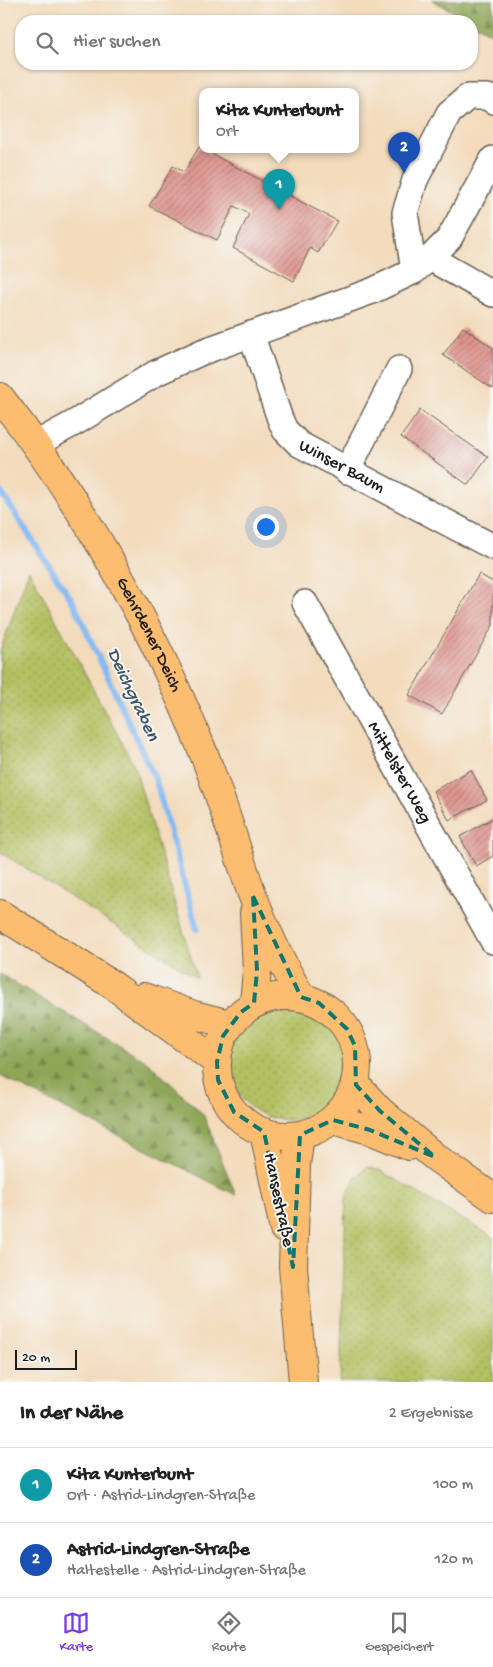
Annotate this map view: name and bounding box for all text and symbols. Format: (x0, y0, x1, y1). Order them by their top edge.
search box (15, 15, 478, 70)
icon: search (33, 29, 61, 57)
text: Hier suchen (73, 31, 160, 54)
popup (199, 88, 359, 153)
text: Kita Kunterbunt (216, 100, 342, 123)
text: Ort (216, 123, 238, 142)
pin: 2 (388, 132, 420, 173)
pin: 1 (263, 169, 295, 210)
street label: Winser Baum (295, 435, 389, 498)
your location (253, 514, 279, 540)
street label: Gehrdener Deich (111, 574, 187, 696)
water label: Deichgraben (100, 645, 164, 746)
street label: Mittelster Weg (363, 718, 436, 827)
street label: Hansestraße (258, 1151, 298, 1249)
scale bar (15, 1347, 78, 1370)
text: 20 m (22, 1350, 50, 1367)
text: In der Nähe (20, 1402, 123, 1427)
text: 2 Ergebnisse (389, 1405, 473, 1424)
text: Kita Kunterbunt (67, 1464, 193, 1487)
text: 1 (33, 1476, 39, 1495)
text: 100 m (433, 1476, 473, 1495)
text: Ort · Astrid-Lindgren-Straße (67, 1487, 255, 1506)
text: Astrid-Lindgren-Straße (67, 1539, 250, 1562)
text: 2 (32, 1551, 40, 1570)
text: 120 m (434, 1551, 473, 1570)
text: Haltestelle · Astrid-Lindgren-Straße (67, 1562, 306, 1581)
tab: Karte (59, 1609, 93, 1656)
tab: Route (212, 1609, 246, 1656)
tab: Gespeichert (365, 1609, 433, 1656)

